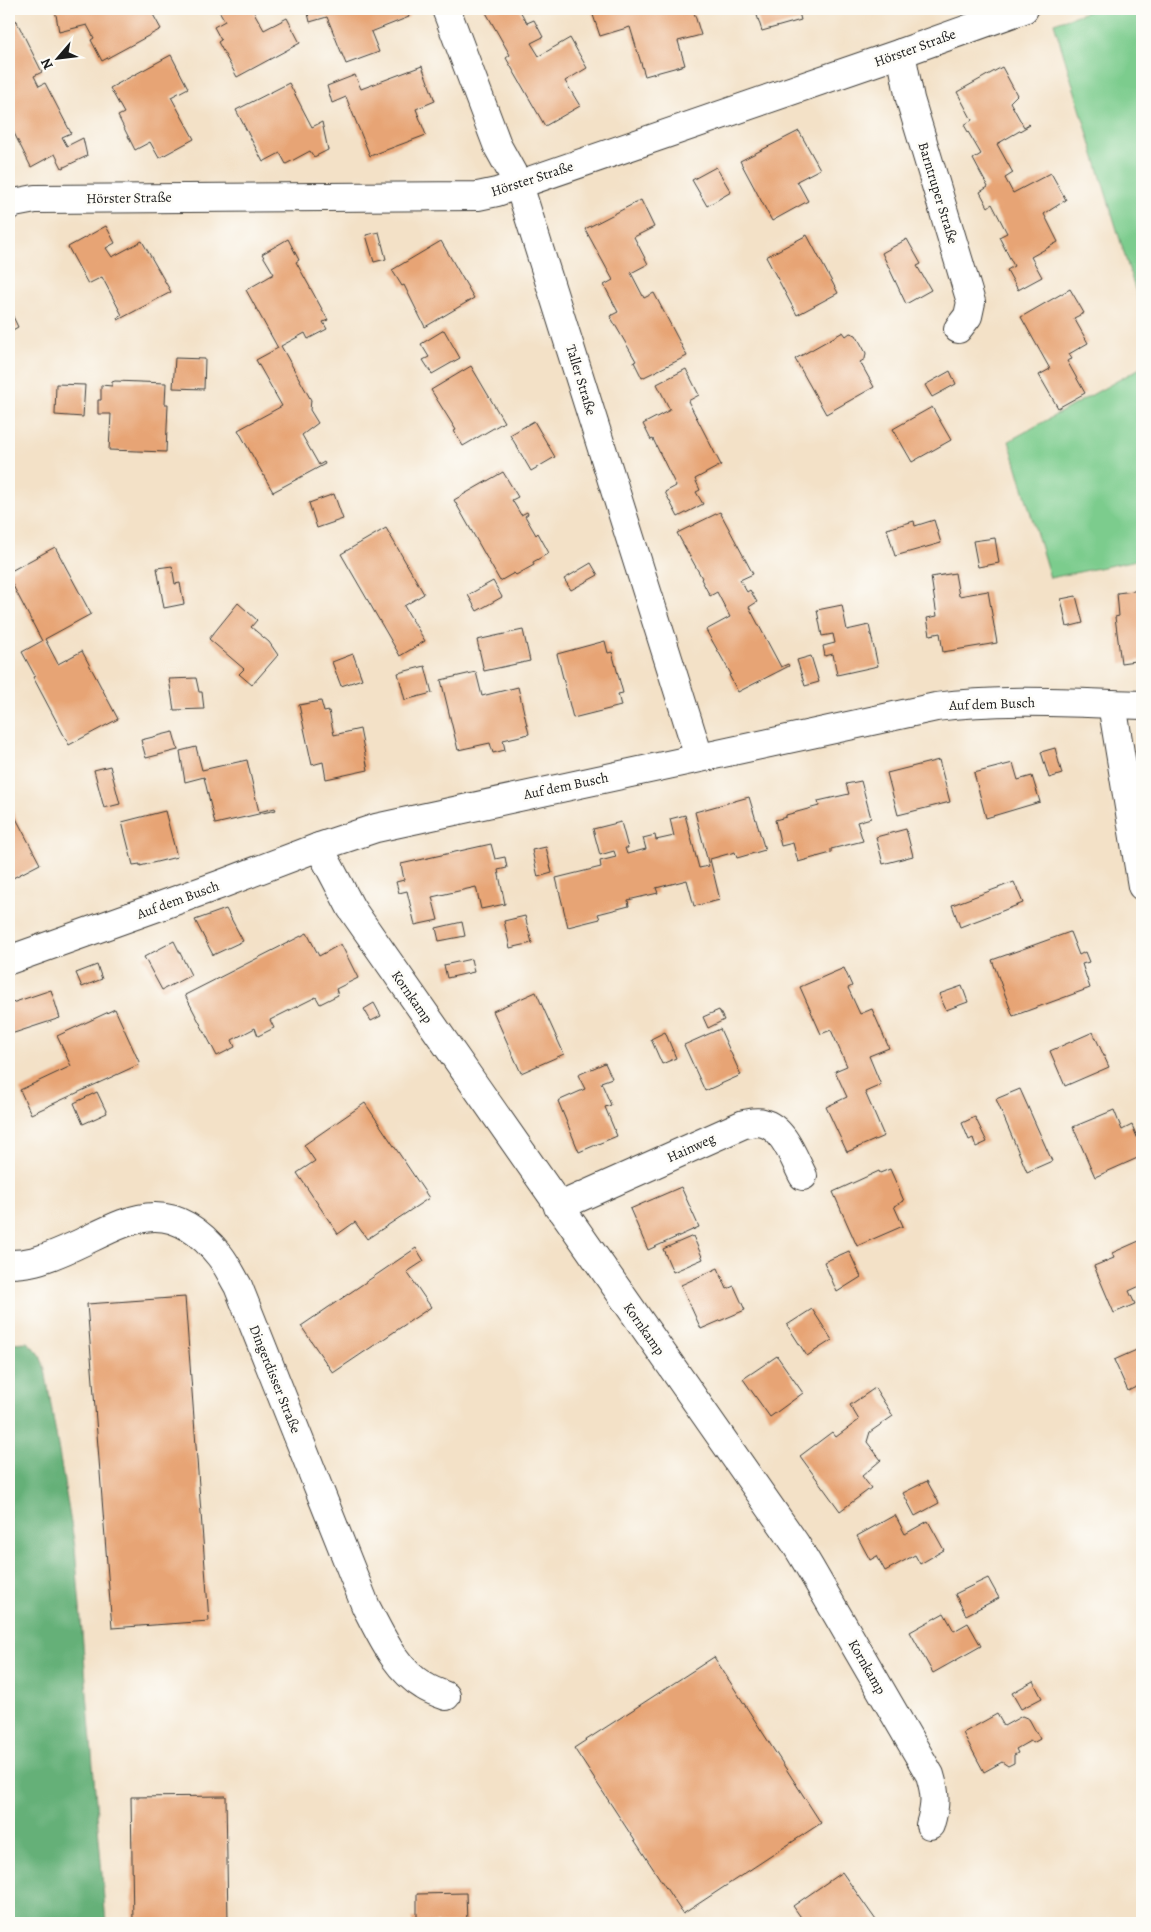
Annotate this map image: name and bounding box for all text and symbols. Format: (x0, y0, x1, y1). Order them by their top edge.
street label: Hörster Straße (872, 24, 958, 72)
north arrow (32, 32, 82, 82)
text: N (36, 55, 58, 73)
street label: Barntruper Straße (913, 140, 963, 246)
street label: Hörster Straße (488, 157, 576, 201)
street label: Hörster Straße (86, 188, 172, 208)
street label: Taller Straße (561, 342, 601, 418)
street label: Auf dem Busch (948, 693, 1036, 715)
street label: Auf dem Busch (521, 768, 611, 804)
street label: Auf dem Busch (133, 876, 222, 924)
street label: Kornkamp (387, 967, 437, 1027)
street label: Hainweg (664, 1129, 718, 1167)
street label: Kornkamp (619, 1299, 669, 1359)
street label: Dingerdisser Straße (245, 1322, 305, 1436)
street label: Kornkamp (844, 1636, 890, 1698)

